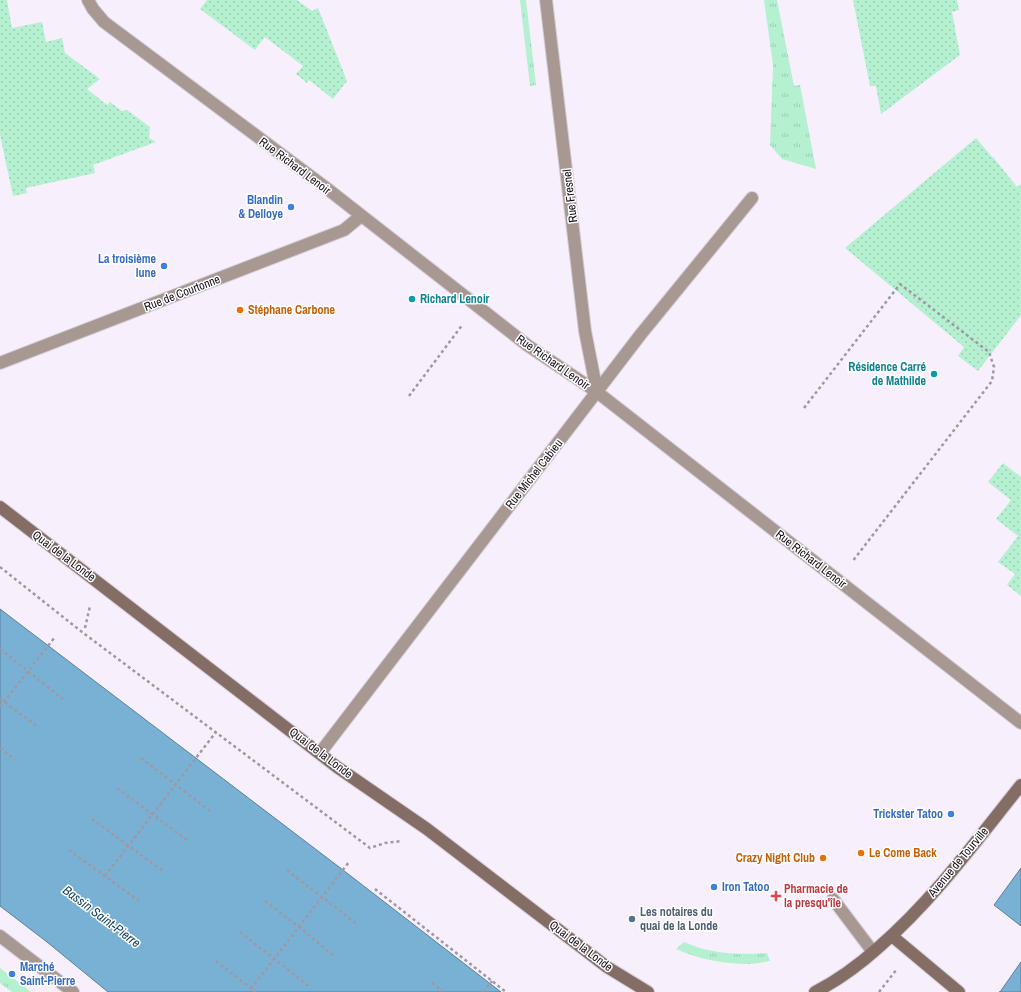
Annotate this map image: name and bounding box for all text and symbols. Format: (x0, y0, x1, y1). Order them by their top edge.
street label: Rue Richard Lenoir (256, 134, 335, 199)
street label: Rue Fresnel (559, 168, 581, 224)
place label: Blandin & Delloye (238, 192, 284, 222)
marker: Blandin & Delloye (286, 202, 296, 212)
place label: La troisième lune (98, 251, 157, 281)
marker: La troisième lune (159, 261, 169, 271)
street label: Rue de Courtonne (142, 271, 222, 315)
place label: Richard Lenoir (420, 291, 490, 307)
marker: Richard Lenoir (407, 294, 417, 304)
place label: Stéphane Carbone (248, 302, 335, 318)
marker: Stéphane Carbone (235, 305, 245, 315)
street label: Rue Richard Lenoir (513, 331, 593, 394)
place label: Résidence Carré de Mathilde (848, 359, 927, 389)
marker: Résidence Carré de Mathilde (929, 369, 939, 379)
street label: Rue Michel Cabieu (502, 436, 566, 512)
street label: Rue Richard Lenoir (772, 526, 850, 592)
street label: Quai de la Londe (29, 527, 99, 585)
street label: Quai de la Londe (286, 724, 356, 782)
place label: Trickster Tatoo (873, 806, 943, 822)
marker: Trickster Tatoo (946, 809, 956, 819)
street label: Avenue de Tourville (924, 824, 992, 901)
place label: Le Come Back (869, 845, 937, 861)
marker: Le Come Back (856, 848, 866, 858)
place label: Crazy Night Club (736, 850, 815, 866)
marker: Crazy Night Club (818, 853, 828, 863)
place label: Iron Tatoo (722, 879, 769, 895)
place label: Pharmacie de la presqu'île (784, 881, 849, 911)
water label: Bassin Saint-Pierre (59, 882, 144, 951)
marker: Iron Tatoo (709, 882, 719, 892)
marker: Pharmacie de la presqu'île (771, 891, 781, 901)
place label: Les notaires du quai de la Londe (640, 904, 718, 934)
marker: Les notaires du quai de la Londe (627, 914, 637, 924)
street label: Quai de la Londe (546, 917, 616, 975)
place label: Marché Saint-Pierre (20, 959, 76, 989)
marker: Marché Saint-Pierre (7, 969, 17, 979)

